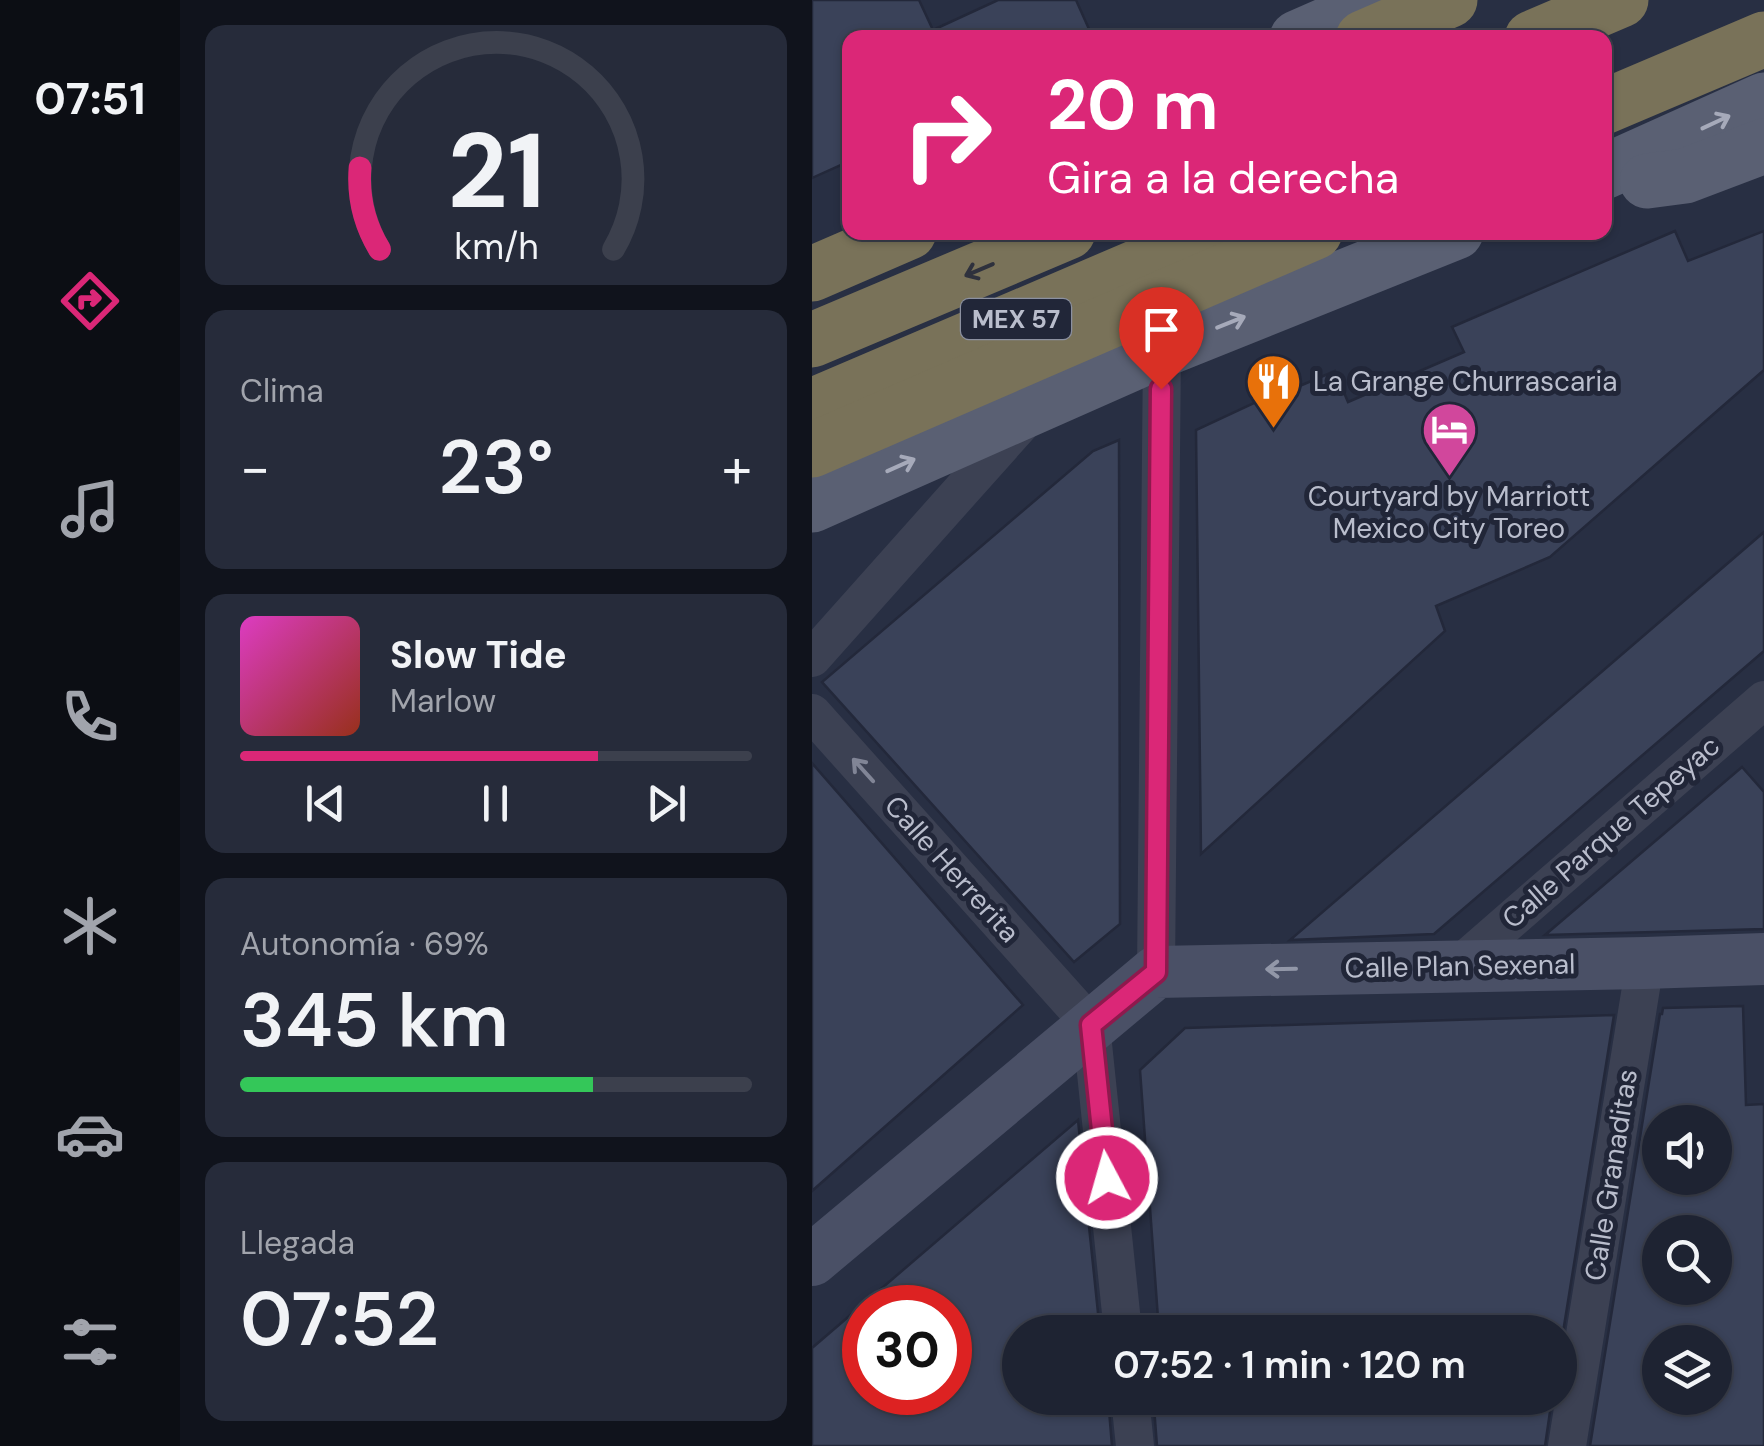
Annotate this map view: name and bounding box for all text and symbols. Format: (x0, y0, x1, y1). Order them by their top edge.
text: 20 m (1047, 60, 1219, 151)
text: 07:51 (34, 69, 146, 128)
icon: right (882, 70, 1012, 200)
text: 21 (447, 104, 545, 239)
one-way arrow (1700, 112, 1731, 130)
text: Gira a la derecha (1047, 148, 1399, 207)
text: km/h (454, 224, 538, 270)
one-way arrow (964, 263, 994, 281)
icon: directions (55, 266, 125, 336)
pin (1119, 287, 1204, 390)
road number: MEX 57 (961, 299, 1071, 339)
icon: arrive (1134, 302, 1189, 357)
one-way arrow (1216, 311, 1246, 329)
restaurant icon: La Grange Churrascaria (1244, 351, 1304, 430)
place label: La Grange Churrascaria (1313, 363, 1618, 400)
text: Clima (240, 370, 324, 412)
hotel icon: Courtyard by Marriott Mexico City Toreo (1419, 400, 1479, 479)
text: 23° (439, 419, 553, 516)
text: − (240, 432, 270, 504)
text: + (722, 432, 752, 504)
one-way arrow (885, 455, 916, 473)
icon: music (55, 474, 125, 544)
place label: Courtyard by Marriott Mexico City Toreo (1308, 478, 1590, 547)
text: Slow Tide (390, 630, 567, 680)
text: Marlow (390, 680, 496, 722)
icon: phone (55, 682, 125, 752)
street label: Calle Parque Tepeyac (1494, 727, 1728, 937)
one-way arrow (852, 757, 874, 783)
icon: previous (298, 776, 353, 831)
icon: pause (468, 776, 523, 831)
icon: next (639, 776, 694, 831)
street label: Calle Herrerita (876, 788, 1028, 950)
icon: climate (55, 891, 125, 961)
text: Autonomía · 69% (240, 923, 489, 965)
street label: Calle Plan Sexenal (1344, 945, 1576, 987)
one-way arrow (1266, 960, 1298, 979)
text: 345 km (240, 972, 509, 1069)
street label: Calle Granaditas (1576, 1067, 1646, 1283)
icon: car (55, 1099, 125, 1169)
map controls (1642, 1105, 1732, 1415)
button: sound (1642, 1105, 1732, 1195)
position arrow (1055, 1126, 1159, 1230)
button: search (1642, 1215, 1732, 1305)
text: Llegada (240, 1222, 355, 1264)
text: 07:52 (240, 1271, 439, 1368)
speed limit sign: 30 (842, 1285, 972, 1415)
icon: filters (55, 1307, 125, 1377)
button: layers (1642, 1325, 1732, 1415)
text: 07:52 · 1 min · 120 m (1113, 1340, 1466, 1390)

